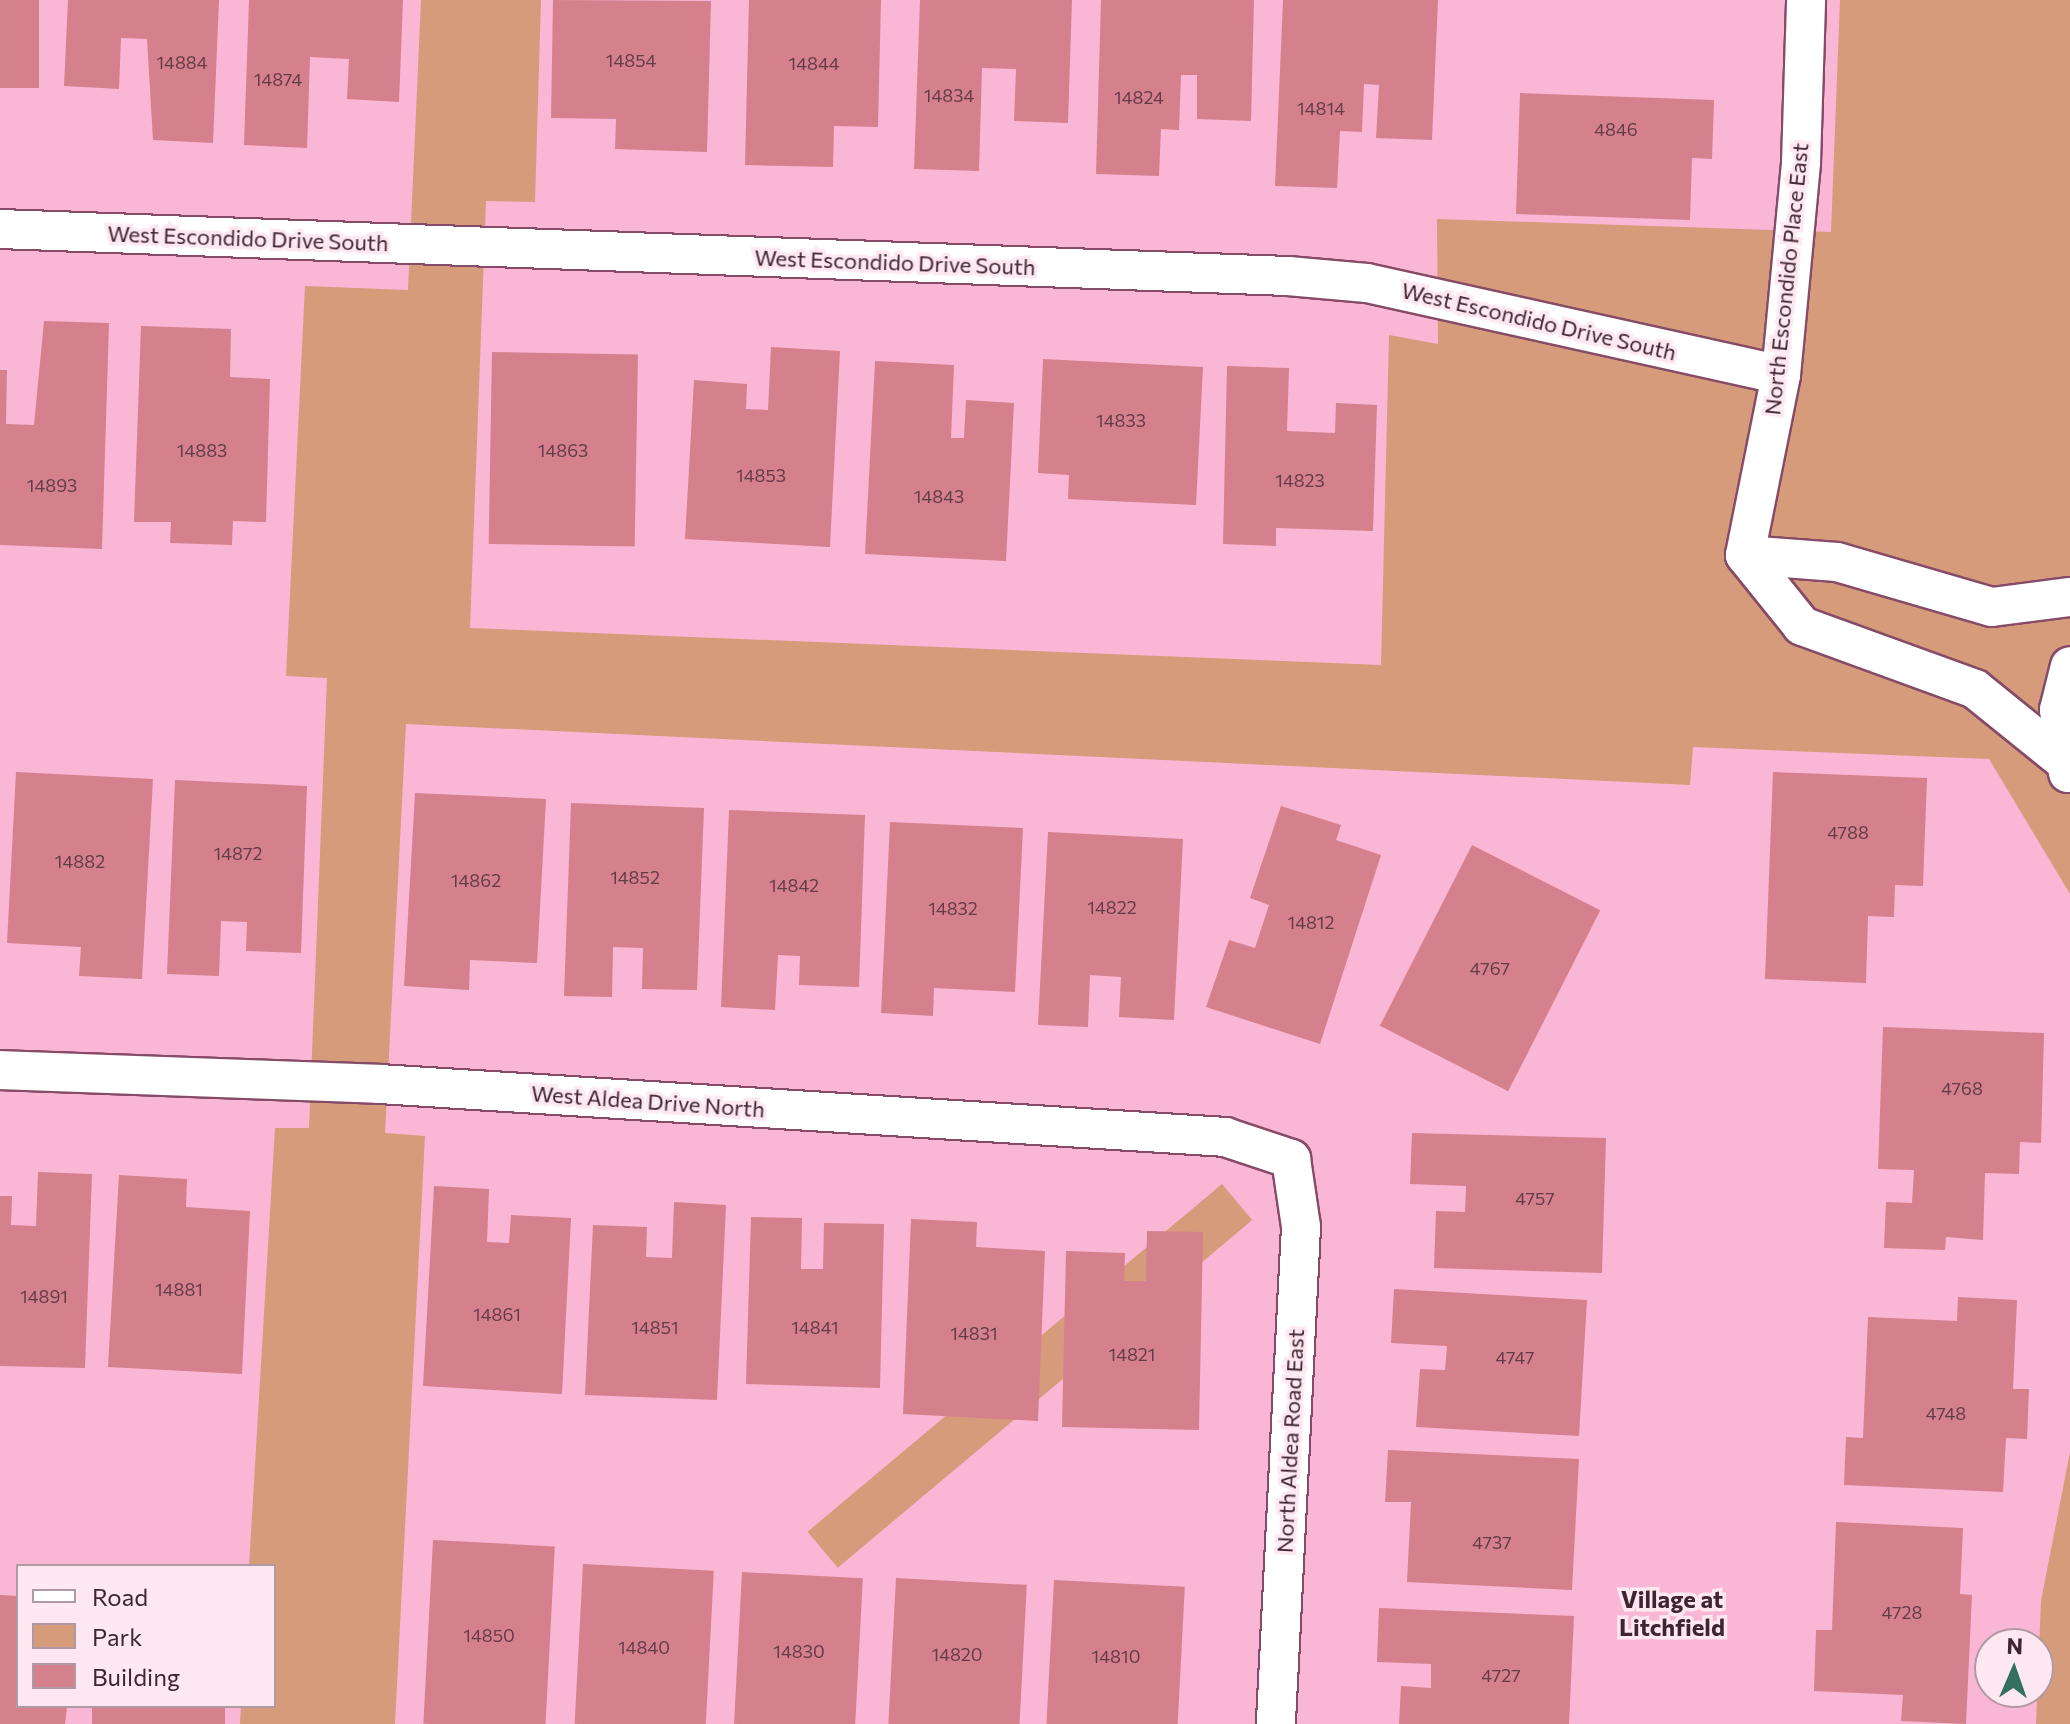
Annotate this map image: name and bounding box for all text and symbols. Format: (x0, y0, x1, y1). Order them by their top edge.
house number: 14854 (606, 49, 656, 71)
house number: 14884 (156, 51, 208, 73)
house number: 14844 (788, 52, 840, 74)
house number: 14874 (254, 68, 302, 90)
house number: 14834 (924, 84, 974, 106)
house number: 14824 (1114, 86, 1164, 108)
house number: 14814 (1297, 97, 1345, 119)
house number: 4846 (1594, 118, 1638, 140)
street label: North Escondido Place East (1759, 142, 1813, 416)
street label: West Escondido Drive South (107, 220, 389, 256)
street label: West Escondido Drive South (754, 244, 1036, 280)
street label: West Escondido Drive South (1399, 277, 1679, 365)
house number: 14833 (1096, 409, 1146, 431)
house number: 14883 (177, 439, 227, 461)
house number: 14863 (538, 439, 588, 461)
house number: 14853 (736, 464, 786, 486)
house number: 14823 (1275, 469, 1325, 491)
house number: 14893 (27, 474, 77, 496)
house number: 14843 (914, 485, 964, 507)
house number: 4788 (1827, 821, 1869, 843)
house number: 14872 (214, 842, 262, 864)
house number: 14882 (55, 850, 105, 872)
house number: 14852 (610, 866, 660, 888)
house number: 14862 (451, 869, 501, 891)
house number: 14842 (769, 874, 819, 896)
house number: 14822 (1087, 896, 1137, 918)
house number: 14832 (928, 897, 978, 919)
house number: 14812 (1287, 911, 1335, 933)
house number: 4767 (1470, 957, 1510, 979)
house number: 4768 (1941, 1077, 1983, 1099)
street label: West Aldea Drive North (530, 1080, 766, 1122)
house number: 4757 (1515, 1187, 1555, 1209)
house number: 14881 (155, 1278, 203, 1300)
house number: 14891 (20, 1285, 68, 1307)
house number: 14861 (473, 1303, 521, 1325)
house number: 14851 (631, 1316, 679, 1338)
house number: 14841 (791, 1316, 839, 1338)
house number: 14831 (950, 1322, 998, 1344)
street label: North Aldea Road East (1271, 1328, 1309, 1554)
house number: 14821 (1108, 1343, 1156, 1365)
house number: 4747 (1496, 1346, 1534, 1368)
house number: 4748 (1926, 1402, 1966, 1424)
house number: 4737 (1472, 1531, 1512, 1553)
legend (16, 1564, 276, 1708)
text: Road (92, 1582, 148, 1611)
district label: Village at Litchfield (1619, 1585, 1725, 1641)
house number: 4728 (1882, 1601, 1922, 1623)
text: Park (92, 1622, 142, 1651)
house number: 14850 (463, 1624, 515, 1646)
north arrow (1974, 1628, 2054, 1708)
text: N (2006, 1632, 2024, 1659)
house number: 14840 (618, 1636, 670, 1658)
house number: 14830 (773, 1640, 825, 1662)
house number: 14820 (931, 1643, 983, 1665)
house number: 14810 (1092, 1645, 1140, 1667)
text: Building (92, 1662, 180, 1691)
house number: 4727 (1481, 1664, 1521, 1686)

